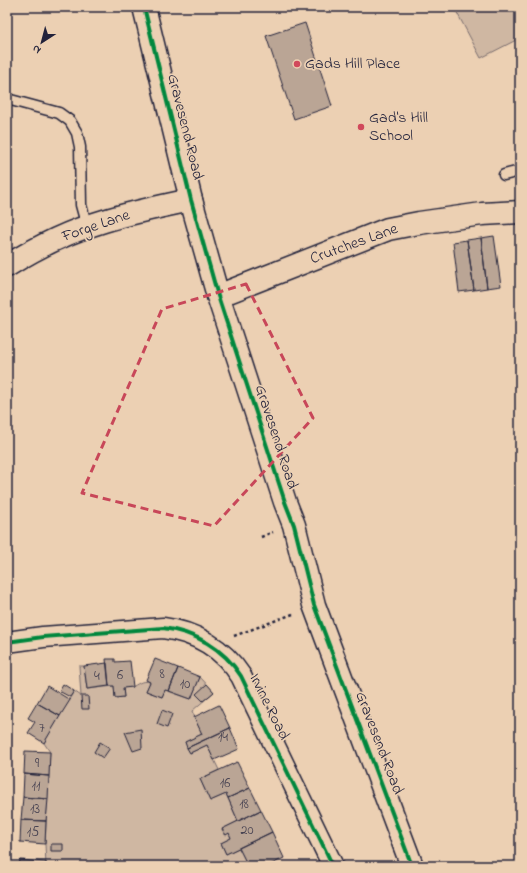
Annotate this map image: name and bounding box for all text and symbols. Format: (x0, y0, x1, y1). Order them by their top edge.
north arrow (22, 22, 62, 62)
text: N (29, 41, 44, 58)
place label: Gads Hill Place (305, 52, 401, 76)
marker: Gads Hill Place (292, 59, 302, 69)
street label: Gravesend Road (160, 71, 210, 183)
place label: Gad's Hill School (369, 106, 428, 148)
marker: Gad's Hill School (356, 122, 366, 132)
street label: Forge Lane (58, 203, 134, 249)
street label: Crutches Lane (307, 217, 402, 271)
street label: Gravesend Road (248, 382, 304, 492)
house number: 8 (159, 664, 165, 685)
house number: 6 (117, 665, 123, 686)
house number: 4 (94, 666, 100, 687)
street label: Irvine Road (243, 670, 295, 744)
house number: 10 (180, 674, 190, 695)
street label: Gravesend Road (348, 688, 410, 798)
house number: 7 (39, 718, 45, 739)
house number: 14 (218, 727, 228, 748)
house number: 9 (35, 753, 40, 774)
house number: 16 (220, 773, 230, 794)
house number: 11 (32, 776, 41, 797)
house number: 18 (239, 794, 249, 815)
house number: 13 (30, 799, 40, 820)
house number: 20 (240, 820, 254, 841)
house number: 15 (27, 822, 39, 843)

